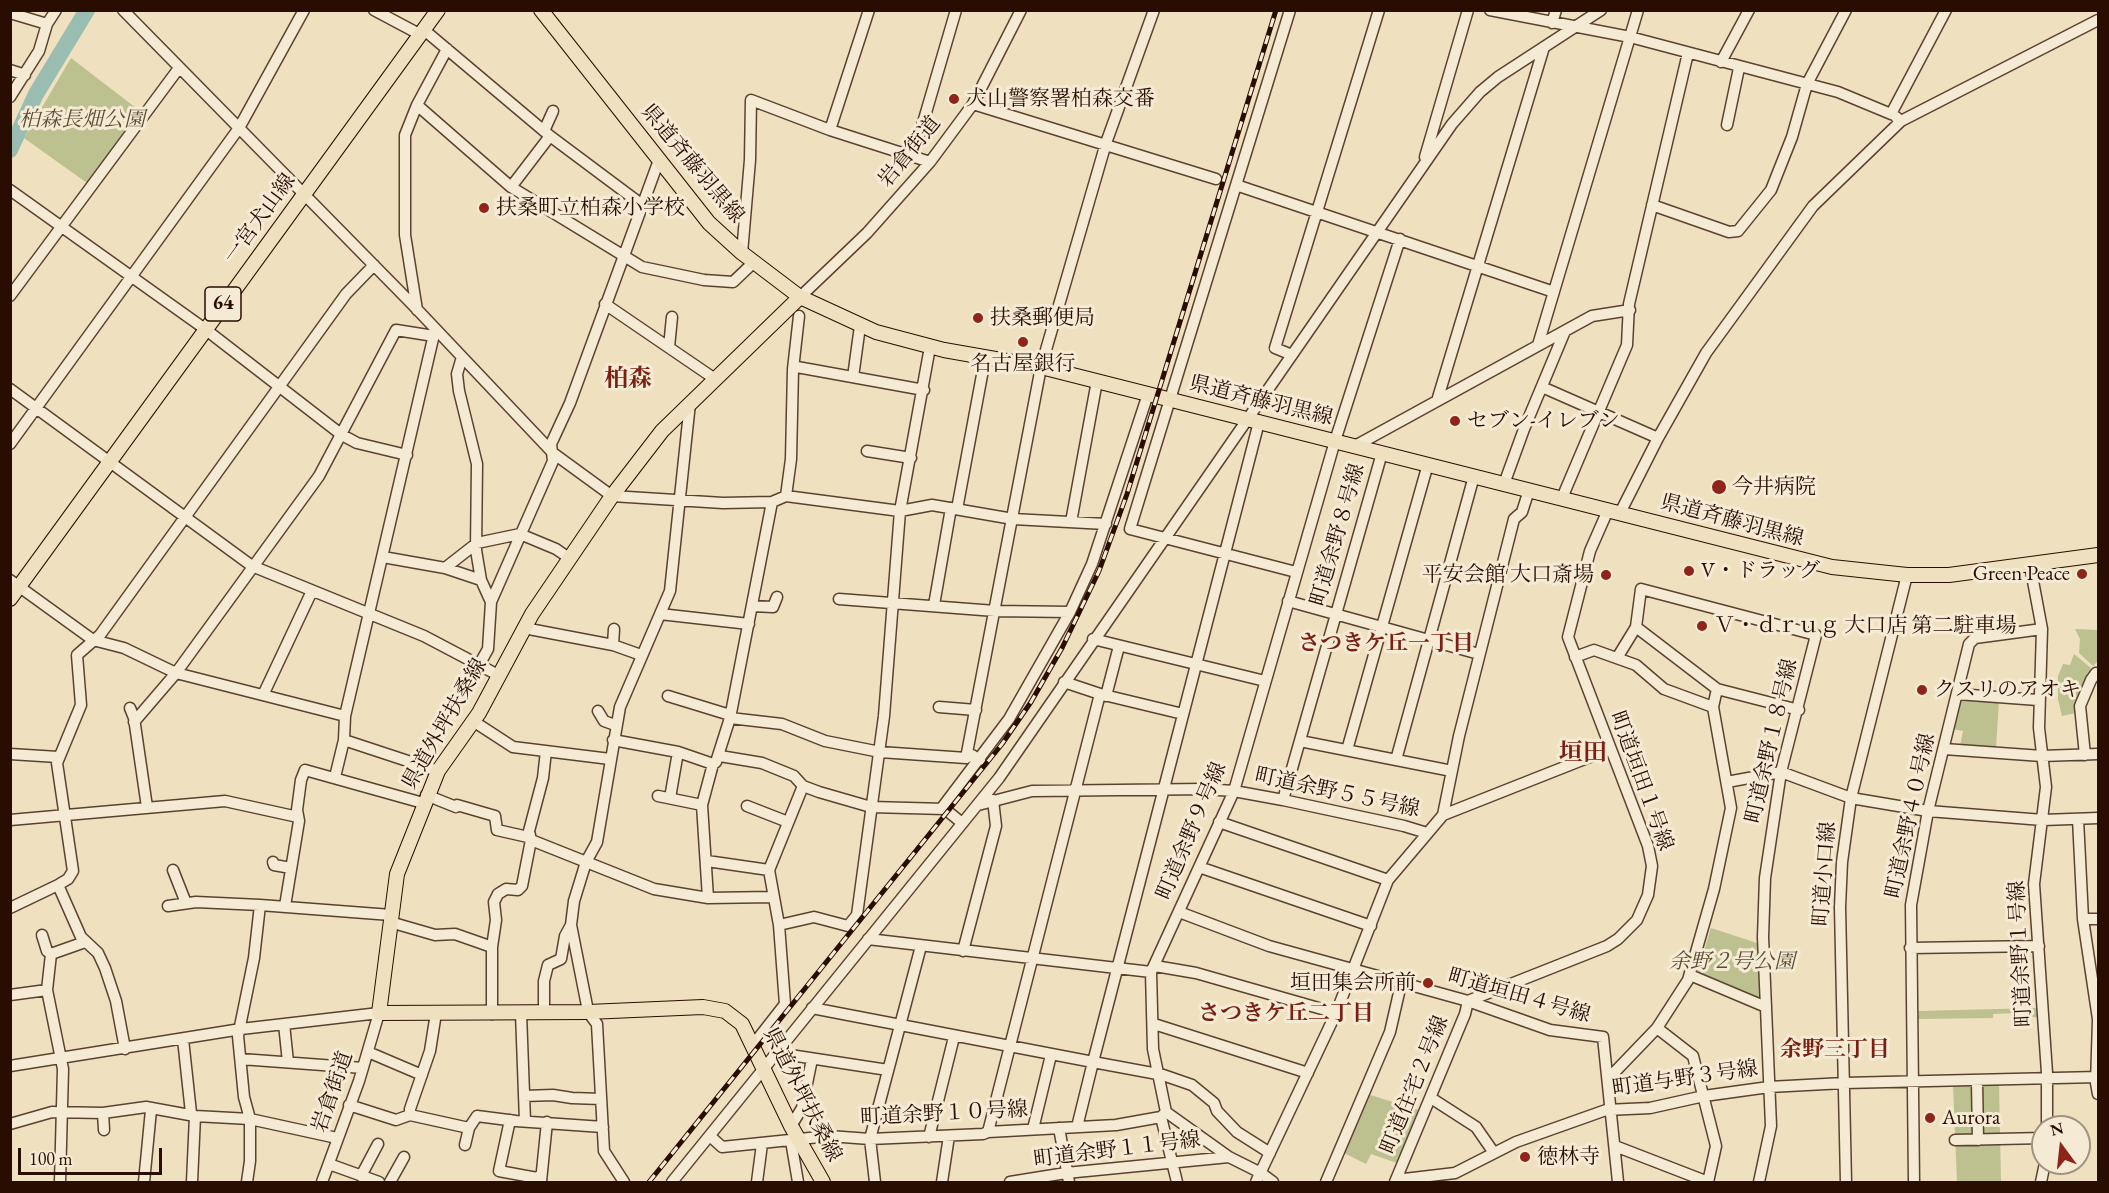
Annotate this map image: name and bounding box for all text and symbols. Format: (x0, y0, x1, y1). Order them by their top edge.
place label: 犬山警察署柏森交番 (966, 86, 1155, 112)
marker: 犬山警察署柏森交番 (947, 92, 961, 106)
street label: 県道斉藤羽黒線 (635, 100, 749, 228)
park label: 柏森長畑公園 (19, 107, 145, 133)
street label: 岩倉街道 (874, 111, 946, 193)
street label: 一宮犬山線 (219, 169, 301, 269)
place label: 扶桑町立柏森小学校 (496, 195, 685, 221)
marker: 扶桑町立柏森小学校 (477, 201, 491, 215)
road number: 64 (205, 287, 241, 321)
place label: 扶桑郵便局 (990, 305, 1095, 331)
marker: 扶桑郵便局 (971, 311, 985, 325)
marker: 名古屋銀行 (1016, 335, 1030, 349)
place label: 名古屋銀行 (971, 351, 1075, 377)
district label: 柏森 (604, 365, 652, 393)
street label: 県道斉藤羽黒線 (1187, 371, 1335, 431)
place label: セブン-イレブン (1467, 408, 1620, 434)
marker: セブン-イレブン (1448, 414, 1462, 428)
street label: 町道余野８号線 (1306, 461, 1370, 609)
place label: 今井病院 (1732, 474, 1816, 500)
marker: 今井病院 (1710, 478, 1728, 496)
street label: 県道斉藤羽黒線 (1658, 490, 1806, 552)
place label: V・ドラッグ (1701, 558, 1820, 584)
place label: Green Peace (1973, 561, 2070, 587)
place label: 平安会館 大口斎場 (1422, 562, 1594, 588)
marker: V・ドラッグ (1682, 564, 1696, 578)
marker: Green Peace (2075, 567, 2089, 581)
marker: 平安会館 大口斎場 (1599, 568, 1613, 582)
place label: Ｖ・ｄｒｕｇ 大口店 第二駐車場 (1714, 613, 2016, 639)
marker: Ｖ・ｄｒｕｇ 大口店 第二駐車場 (1695, 619, 1709, 633)
district label: さつきケ丘一丁目 (1298, 631, 1474, 657)
street label: 県道外坪扶桑線 (397, 654, 493, 794)
street label: 町道余野１８号線 (1741, 656, 1803, 826)
place label: クスリのアオキ (1934, 677, 2081, 703)
marker: クスリのアオキ (1915, 683, 1929, 697)
street label: 町道垣田１号線 (1604, 708, 1678, 854)
street label: 町道余野４０号線 (1881, 731, 1941, 901)
district label: 垣田 (1559, 739, 1607, 767)
street label: 町道余野９号線 (1152, 758, 1232, 904)
street label: 町道余野５５号線 (1252, 763, 1422, 823)
street label: 町道小口線 (1809, 821, 1841, 927)
street label: 町道余野１号線 (2005, 880, 2037, 1028)
park label: 余野２号公園 (1669, 949, 1795, 975)
street label: 町道垣田４号線 (1445, 964, 1593, 1028)
place label: 垣田集会所前 (1290, 970, 1416, 996)
marker: 垣田集会所前 (1421, 976, 1435, 990)
district label: さつきケ丘二丁目 (1198, 1001, 1374, 1027)
street label: 町道住宅２号線 (1376, 1012, 1454, 1158)
street label: 県道外坪扶桑線 (757, 1024, 847, 1166)
district label: 余野三丁目 (1780, 1037, 1890, 1063)
street label: 岩倉街道 (307, 1048, 359, 1136)
street label: 町道与野３号線 (1610, 1056, 1760, 1102)
street label: 町道余野１０号線 (859, 1097, 1029, 1131)
place label: Aurora (1942, 1105, 2000, 1131)
marker: Aurora (1923, 1111, 1937, 1125)
north arrow (2031, 1115, 2091, 1175)
text: N (2048, 1117, 2066, 1141)
street label: 町道余野１１号線 (1032, 1127, 1202, 1173)
scale bar (21, 1136, 165, 1174)
place label: 徳林寺 (1537, 1144, 1600, 1170)
text: 100 m (29, 1147, 73, 1170)
marker: 徳林寺 (1518, 1150, 1532, 1164)

